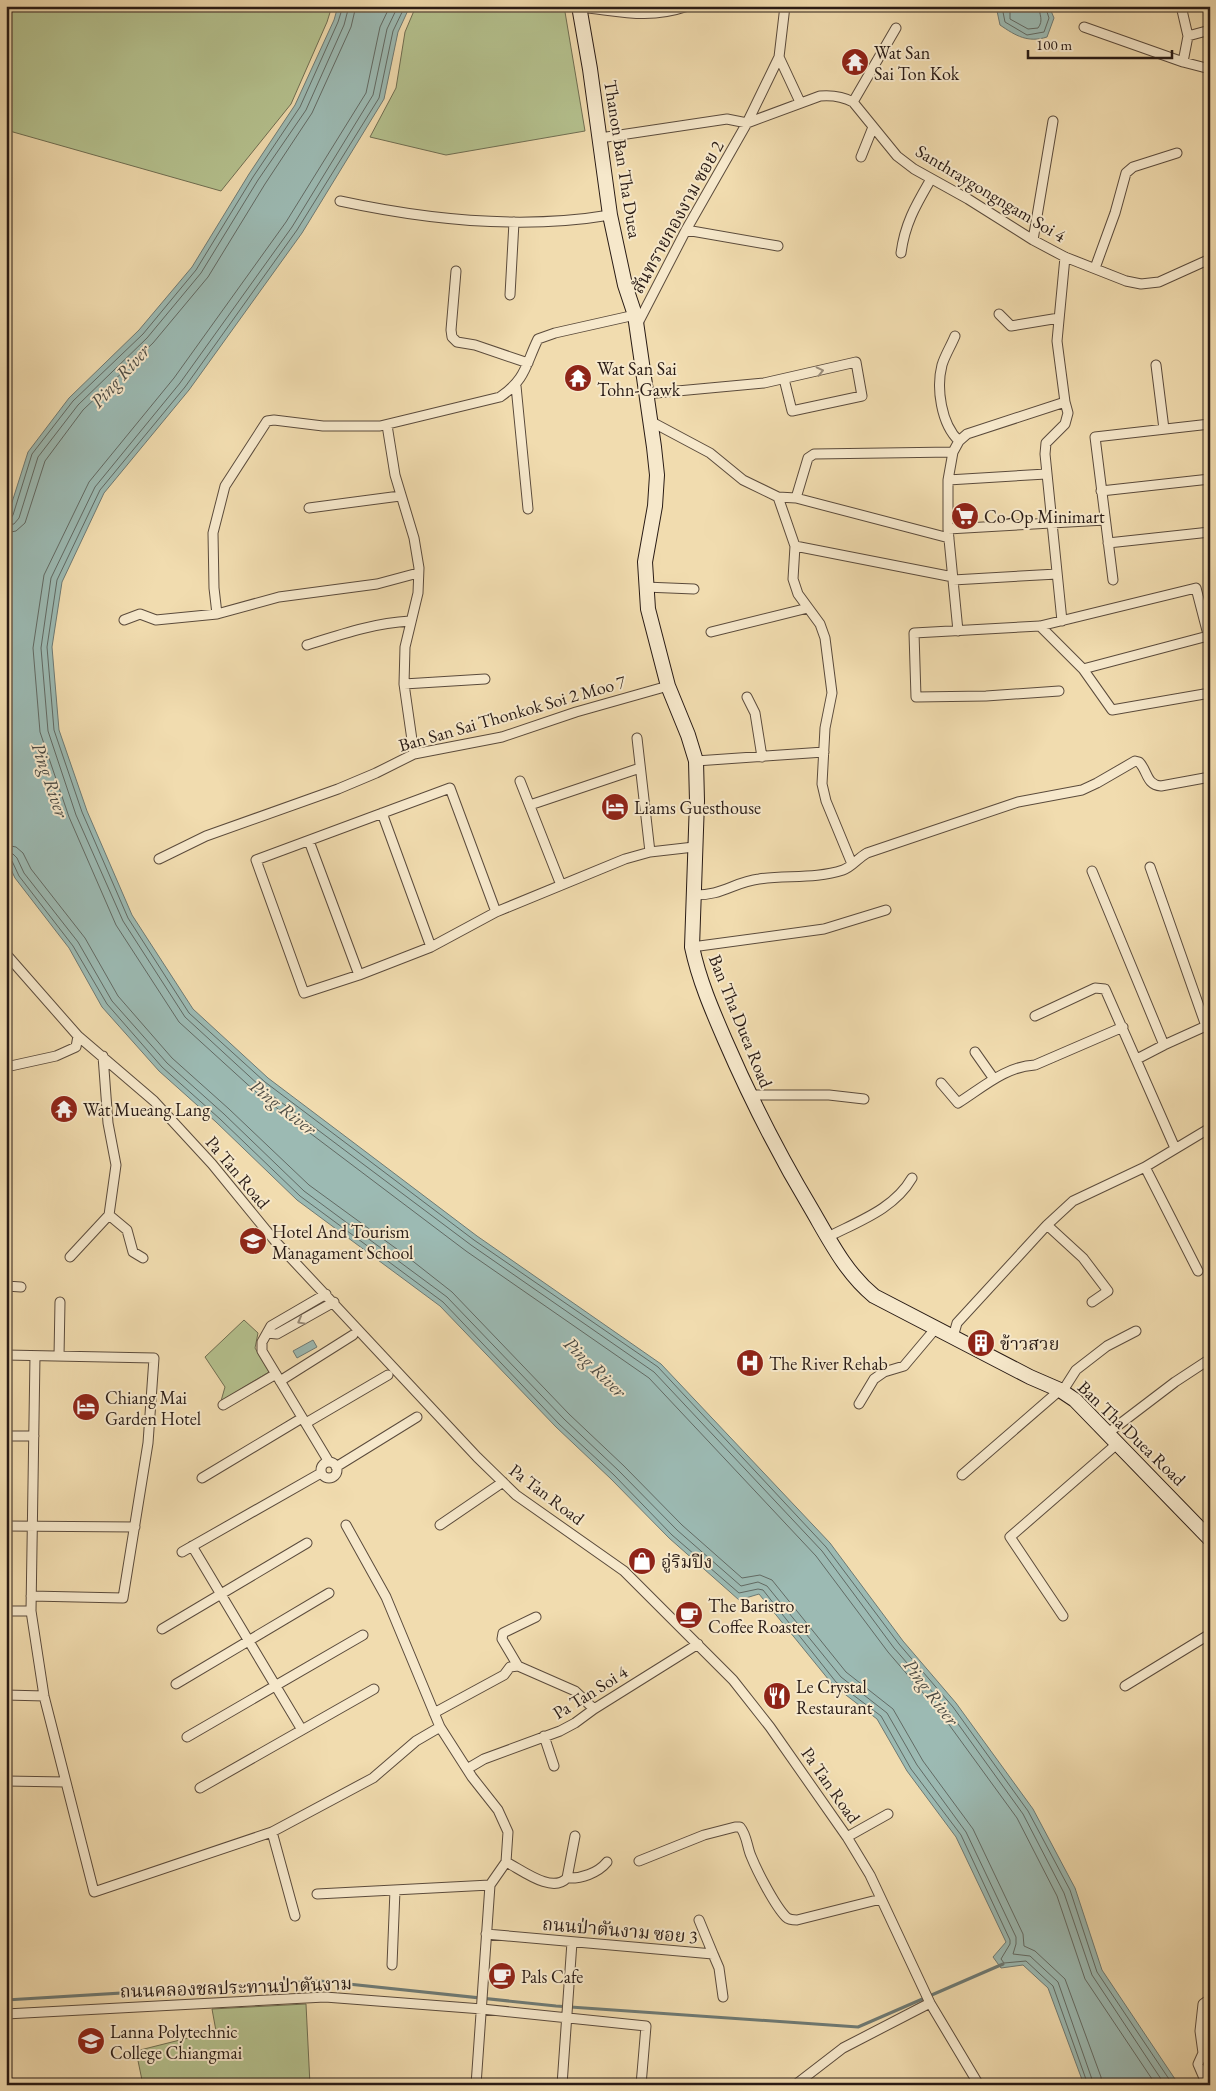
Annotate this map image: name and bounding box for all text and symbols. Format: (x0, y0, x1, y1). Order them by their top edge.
scale bar (1028, 28, 1172, 60)
text: 100 m (1036, 35, 1073, 54)
place label: Wat San Sai Ton Kok (874, 41, 960, 85)
temple icon: Wat San Sai Ton Kok (840, 47, 870, 77)
street label: Thanon Ban Tha Duea (599, 78, 647, 241)
street label: สันทรายกองงาม ซอย 2 (625, 136, 729, 297)
street label: Santhraygongngam Soi 4 (912, 139, 1071, 247)
water label: Ping River (85, 338, 156, 413)
place label: Wat San Sai Tohn-Gawk (597, 357, 681, 401)
temple icon: Wat San Sai Tohn-Gawk (563, 363, 593, 393)
one-way arrow (816, 366, 824, 377)
supermarket icon: Co-Op Minimart (950, 501, 980, 531)
place label: Co-Op Minimart (984, 505, 1105, 528)
street label: Ban San Sai Thonkok Soi 2 Moo 7 (396, 669, 629, 756)
water label: Ping River (26, 739, 75, 822)
hotel icon: Liams Guesthouse (600, 792, 630, 822)
place label: Liams Guesthouse (634, 796, 761, 819)
street label: Ban Tha Duea Road (704, 951, 778, 1092)
water label: Ping River (245, 1073, 322, 1141)
temple icon: Wat Mueang Lang (49, 1094, 79, 1124)
place label: Wat Mueang Lang (83, 1098, 210, 1121)
street label: Pa Tan Road (201, 1131, 276, 1214)
place label: Hotel And Tourism Managament School (272, 1220, 413, 1264)
school or university icon: Hotel And Tourism Managament School (238, 1226, 268, 1256)
one-way arrow (297, 1314, 306, 1324)
building icon: ข้าวสวย (966, 1328, 996, 1358)
water label: Ping River (558, 1331, 632, 1404)
place label: ข้าวสวย (1000, 1332, 1059, 1355)
hospital icon: The River Rehab (735, 1348, 765, 1378)
place label: The River Rehab (769, 1352, 888, 1375)
street label: Ban Tha Duea Road (1073, 1376, 1192, 1491)
place label: Chiang Mai Garden Hotel (105, 1386, 201, 1430)
hotel icon: Chiang Mai Garden Hotel (71, 1392, 101, 1422)
street label: Pa Tan Road (505, 1458, 590, 1530)
shop icon: อู่ริมปิง (627, 1546, 657, 1576)
place label: อู่ริมปิง (661, 1550, 713, 1573)
place label: The Baristro Coffee Roaster (708, 1594, 810, 1638)
cafe icon: The Baristro Coffee Roaster (674, 1600, 704, 1630)
water label: Ping River (898, 1653, 965, 1731)
street label: Pa Tan Soi 4 (548, 1660, 632, 1724)
place label: Le Crystal Restaurant (796, 1675, 873, 1719)
restaurant icon: Le Crystal Restaurant (762, 1681, 792, 1711)
street label: Pa Tan Road (796, 1742, 866, 1828)
street label: ถนนป่าตันงาม ซอย 3 (541, 1912, 699, 1948)
cafe icon: Pals Cafe (487, 1961, 517, 1991)
place label: Pals Cafe (521, 1965, 583, 1988)
street label: ถนนคลองชลประทานป่าตันงาม (119, 1971, 353, 2003)
place label: Lanna Polytechnic College Chiangmai (110, 2020, 243, 2064)
school or university icon: Lanna Polytechnic College Chiangmai (76, 2026, 106, 2056)

